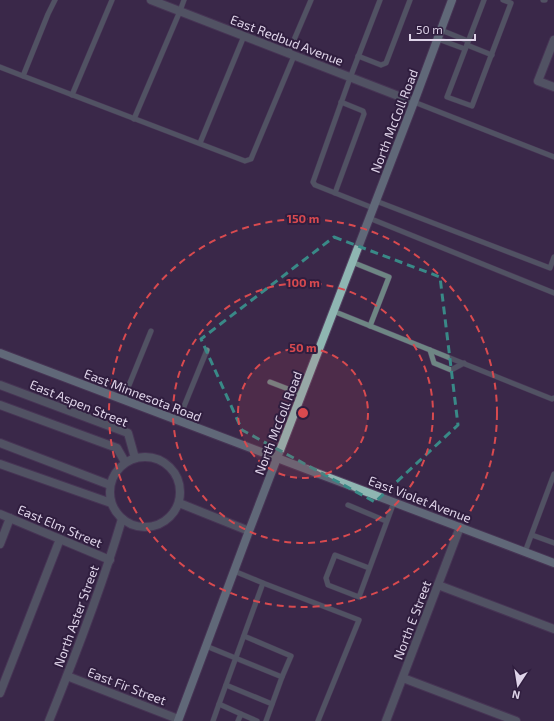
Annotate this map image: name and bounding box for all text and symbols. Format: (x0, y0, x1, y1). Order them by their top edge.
street label: East Redbud Avenue (228, 11, 346, 69)
scale bar (410, 16, 475, 42)
text: 50 m (416, 22, 443, 36)
street label: North McColl Road (367, 67, 421, 175)
text: 150 m (287, 211, 319, 225)
text: 100 m (286, 275, 320, 289)
text: 50 m (289, 340, 317, 354)
street label: East Minnesota Road (82, 365, 204, 425)
street label: North McColl Road (251, 369, 305, 477)
street label: East Aspen Street (28, 376, 130, 430)
centre of rings (296, 406, 310, 420)
street label: East Violet Avenue (366, 472, 474, 526)
street label: East Elm Street (15, 501, 105, 551)
street label: North Aster Street (50, 563, 102, 669)
street label: North E Street (390, 578, 434, 662)
street label: East Fir Street (85, 664, 169, 708)
north arrow (498, 665, 538, 705)
text: N (511, 688, 521, 702)

